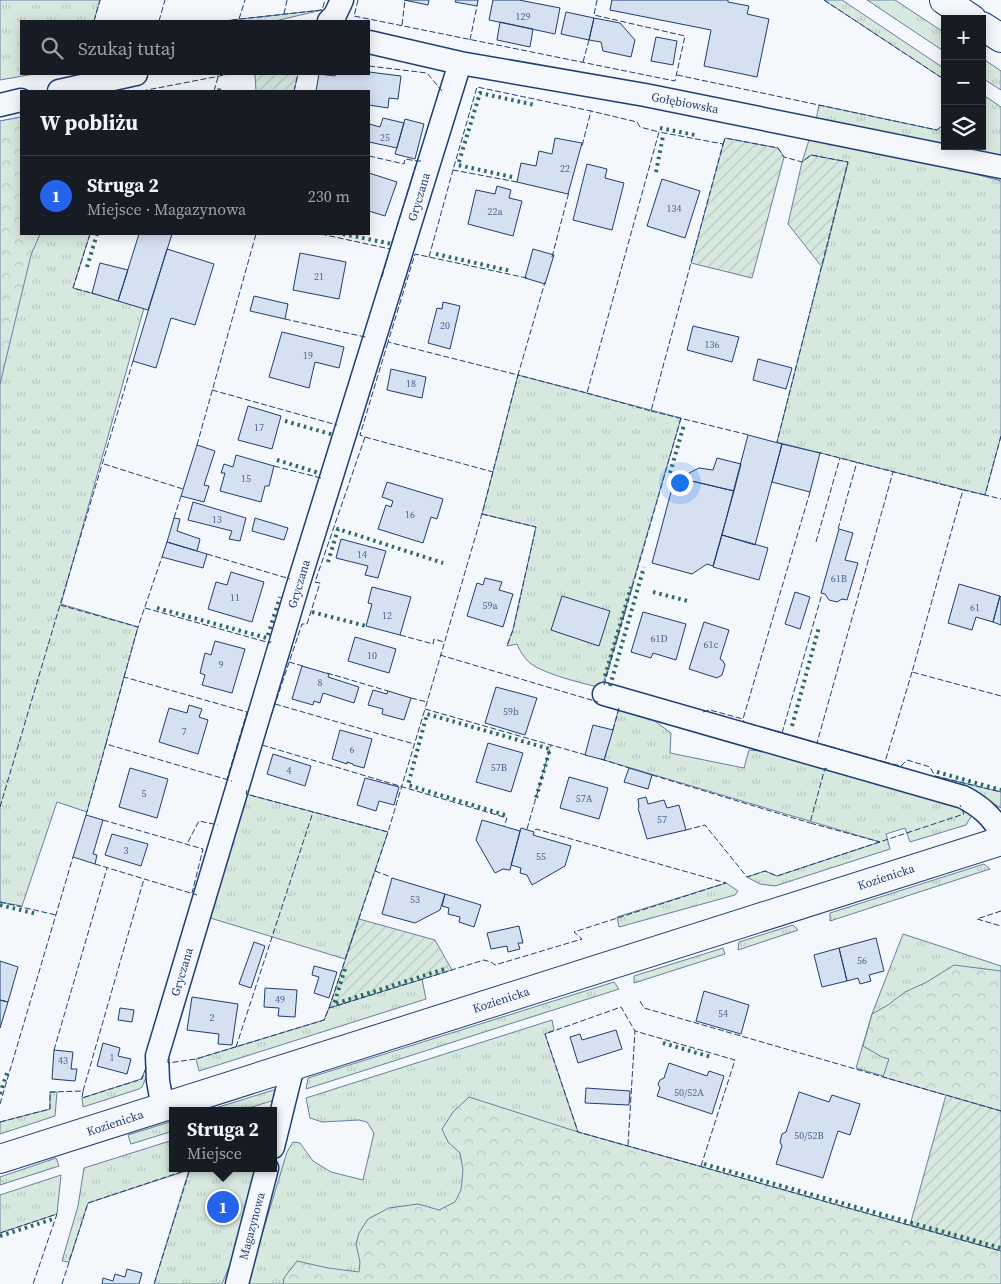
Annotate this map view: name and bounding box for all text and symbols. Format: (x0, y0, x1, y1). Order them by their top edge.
house number: 129 (516, 10, 531, 23)
map controls (941, 15, 986, 150)
button: + (941, 15, 986, 60)
search box (20, 20, 370, 75)
icon: search (38, 34, 66, 62)
text: Szukaj tutaj (78, 35, 176, 61)
button: − (941, 60, 986, 105)
street label: Gołębiowska (650, 89, 721, 118)
button: layers (941, 105, 986, 150)
text: W pobliżu (40, 108, 138, 137)
house number: 25 (380, 131, 390, 144)
house number: 22 (560, 162, 570, 175)
street label: Gryczana (404, 170, 434, 223)
text: Struga 2 (87, 172, 159, 198)
text: 1 (52, 185, 60, 207)
text: 230 m (308, 185, 350, 207)
text: Miejsce · Magazynowa (87, 198, 246, 220)
house number: 134 (667, 202, 682, 215)
house number: 22a (487, 205, 503, 218)
house number: 21 (314, 270, 324, 283)
house number: 20 (440, 319, 450, 332)
house number: 136 (705, 338, 720, 351)
house number: 19 (303, 349, 313, 362)
house number: 18 (406, 377, 416, 390)
house number: 17 (254, 421, 264, 434)
your location (667, 470, 693, 496)
house number: 15 (241, 472, 251, 485)
house number: 16 (405, 508, 415, 521)
house number: 13 (212, 513, 222, 526)
house number: 14 (357, 548, 367, 561)
street label: Gryczana (284, 557, 314, 610)
house number: 61B (831, 572, 847, 585)
house number: 11 (230, 591, 240, 604)
house number: 59a (482, 599, 498, 612)
house number: 61 (970, 601, 980, 614)
house number: 12 (382, 609, 392, 622)
house number: 61D (650, 632, 668, 645)
house number: 61c (704, 638, 719, 651)
house number: 10 (367, 649, 377, 662)
house number: 9 (219, 658, 224, 671)
house number: 8 (318, 676, 323, 689)
house number: 59b (503, 705, 519, 718)
house number: 7 (182, 725, 187, 738)
house number: 6 (350, 743, 355, 756)
house number: 57B (491, 761, 507, 774)
house number: 4 (287, 764, 292, 777)
house number: 5 (142, 787, 147, 800)
house number: 57A (576, 792, 593, 805)
house number: 57 (657, 813, 667, 826)
house number: 3 (124, 844, 129, 857)
house number: 55 (536, 850, 546, 863)
street label: Kozienicka (856, 860, 917, 894)
house number: 53 (410, 893, 420, 906)
street label: Gryczana (167, 945, 197, 998)
house number: 56 (857, 954, 867, 967)
street label: Kozienicka (471, 983, 532, 1017)
house number: 49 (275, 993, 285, 1006)
house number: 54 (718, 1007, 728, 1020)
house number: 2 (210, 1011, 215, 1024)
house number: 1 (110, 1051, 115, 1064)
house number: 43 (58, 1054, 68, 1067)
house number: 50/52A (674, 1086, 704, 1099)
street label: Kozienicka (85, 1106, 146, 1140)
popup (169, 1107, 277, 1172)
text: Struga 2 (187, 1116, 259, 1142)
house number: 50/52B (794, 1129, 824, 1142)
text: Miejsce (187, 1142, 242, 1164)
pin: 1 (207, 1188, 239, 1226)
street label: Magazynowa (235, 1190, 269, 1262)

